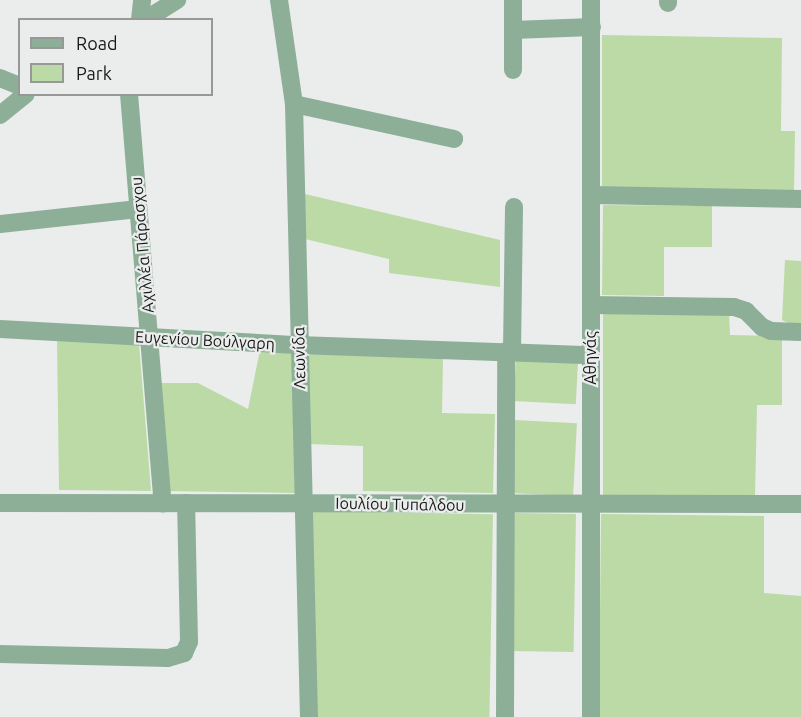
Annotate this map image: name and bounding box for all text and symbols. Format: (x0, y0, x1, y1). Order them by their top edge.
legend (18, 18, 213, 96)
text: Road (76, 33, 118, 53)
text: Park (76, 63, 112, 83)
street label: Αχιλλέα Πάρασχου (126, 176, 158, 314)
street label: Ευγενίου Βούλγαρη (135, 327, 275, 353)
street label: Λεωνίδα (289, 327, 309, 389)
street label: Αθηνάς (580, 331, 600, 385)
street label: Ιουλίου Τυπάλδου (335, 493, 465, 515)

